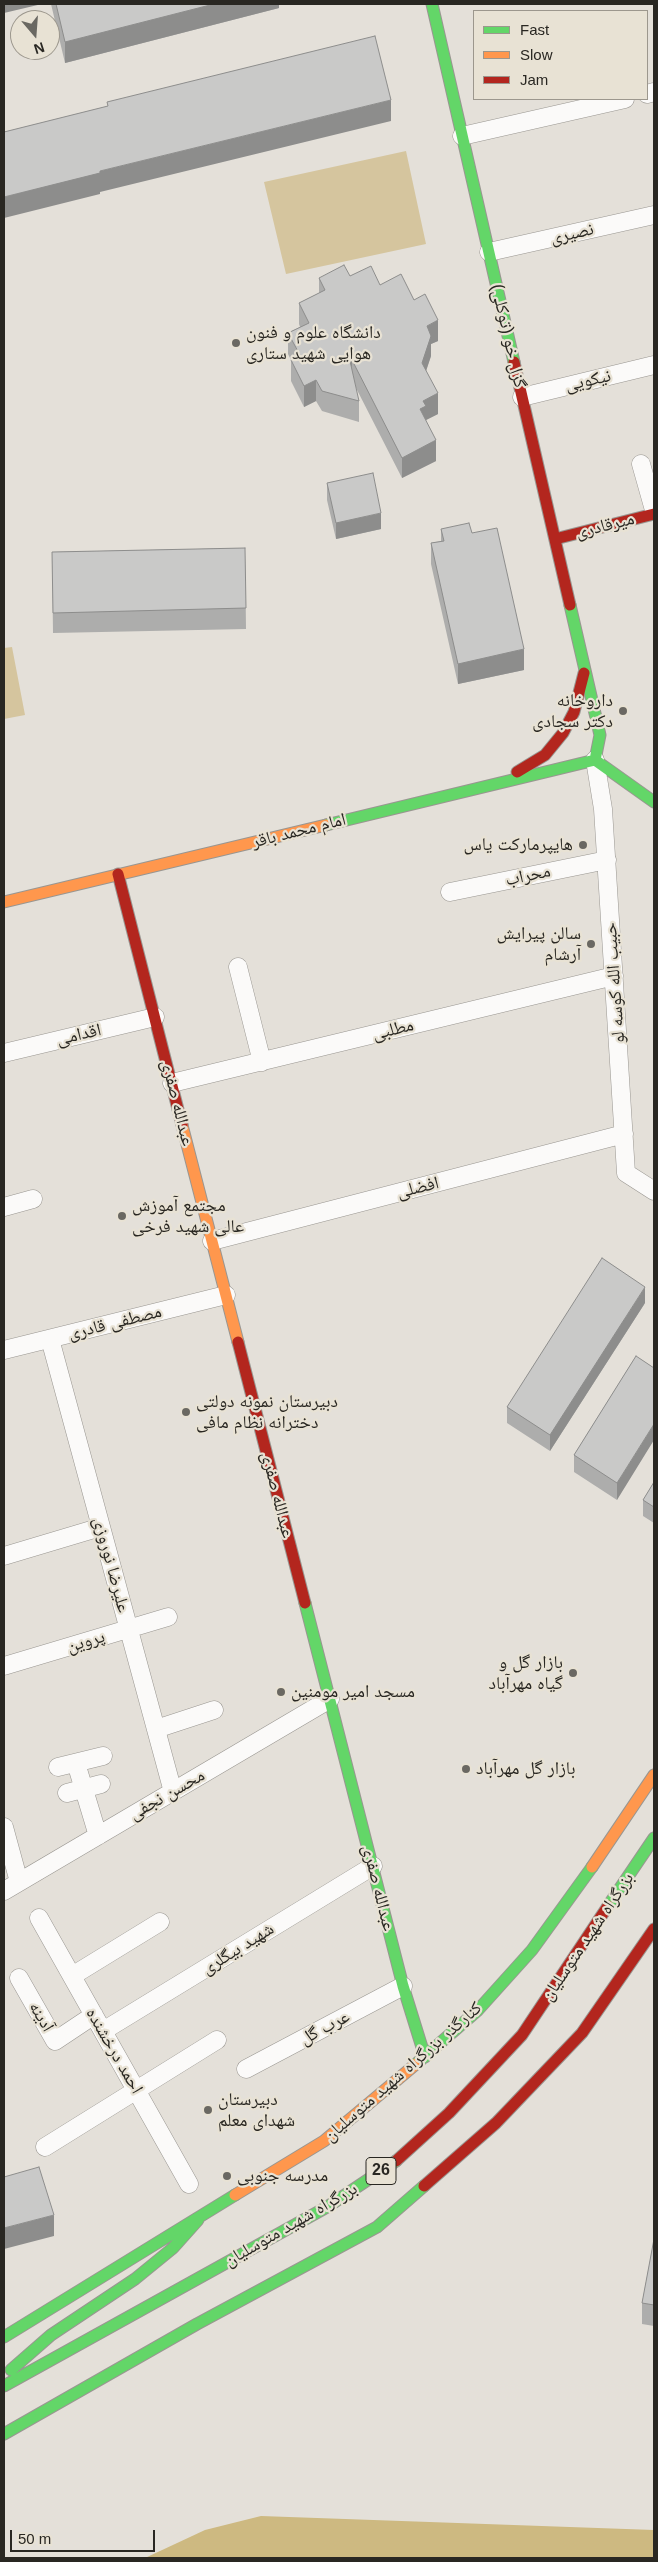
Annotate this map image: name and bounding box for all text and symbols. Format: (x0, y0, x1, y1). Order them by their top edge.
north arrow (10, 10, 60, 60)
legend (473, 10, 648, 100)
text: Fast (520, 21, 549, 38)
text: N (32, 39, 47, 57)
text: Slow (520, 46, 553, 63)
text: Jam (520, 71, 548, 88)
street label: نصیری (548, 219, 596, 249)
street label: گزل خو (توکلی) (486, 282, 530, 390)
place label: دانشگاه علوم و فنون هوایی شهید ستاری (246, 322, 381, 364)
marker: دانشگاه علوم و فنون هوایی شهید ستاری (230, 337, 242, 349)
street label: نیکویی (563, 365, 613, 397)
street label: میرقادری (573, 508, 637, 544)
place label: داروخانه دکتر سجادی (532, 690, 613, 732)
marker: داروخانه دکتر سجادی (617, 705, 629, 717)
street label: امام محمد باقر (250, 809, 348, 853)
place label: هایپرمارکت یاس (464, 834, 573, 856)
marker: هایپرمارکت یاس (577, 839, 589, 851)
street label: محراب (503, 861, 553, 891)
street label: حبیب الله کوسه لو (600, 922, 630, 1044)
place label: سالن پیرایش آرشام (497, 923, 581, 966)
marker: سالن پیرایش آرشام (585, 938, 597, 950)
street label: مطلبی (370, 1014, 416, 1046)
street label: اقدامی (55, 1019, 103, 1051)
street label: عبدالله صفری (156, 1058, 198, 1148)
street label: افضلی (395, 1172, 441, 1204)
place label: مجتمع آموزش عالی شهید فرخی (132, 1195, 244, 1238)
marker: مجتمع آموزش عالی شهید فرخی (116, 1210, 128, 1222)
street label: مصطفی قادری (66, 1301, 164, 1345)
place label: دبیرستان نمونه دولتی دخترانه نظام مافی (196, 1391, 338, 1434)
marker: دبیرستان نمونه دولتی دخترانه نظام مافی (180, 1406, 192, 1418)
street label: عبدالله صفری (256, 1450, 298, 1540)
street label: علیرضا نوروزی (88, 1515, 134, 1615)
street label: پروین (64, 1626, 108, 1658)
place label: بازار گل و گیاه مهرآباد (489, 1652, 563, 1695)
marker: بازار گل و گیاه مهرآباد (567, 1667, 579, 1679)
place label: مسجد امیر مومنین (291, 1681, 415, 1703)
marker: مسجد امیر مومنین (275, 1686, 287, 1698)
place label: بازار گل مهرآباد (476, 1758, 575, 1780)
marker: بازار گل مهرآباد (460, 1763, 472, 1775)
street label: محسن نجفی (125, 1765, 209, 1825)
street label: عبدالله صفری (357, 1843, 399, 1933)
street label: بزرگراه شهید متوسلیان (537, 1869, 639, 2005)
street label: شهید بیگلری (198, 1918, 278, 1980)
street label: کنارگذر بزرگراه شهید متوسلیان (320, 1997, 486, 2147)
street label: آدینه (24, 1998, 58, 2036)
street label: احمد درخشنده (81, 2004, 147, 2098)
street label: عرب گل (296, 2006, 354, 2050)
place label: دبیرستان شهدای معلم (218, 2089, 295, 2132)
marker: دبیرستان شهدای معلم (202, 2104, 214, 2116)
road number: 26 (366, 2158, 396, 2184)
place label: مدرسه جنوبی (237, 2165, 328, 2187)
marker: مدرسه جنوبی (221, 2170, 233, 2182)
street label: بزرگراه شهید متوسلیان (221, 2178, 361, 2272)
scale bar (12, 2520, 158, 2552)
text: 50 m (18, 2530, 51, 2547)

